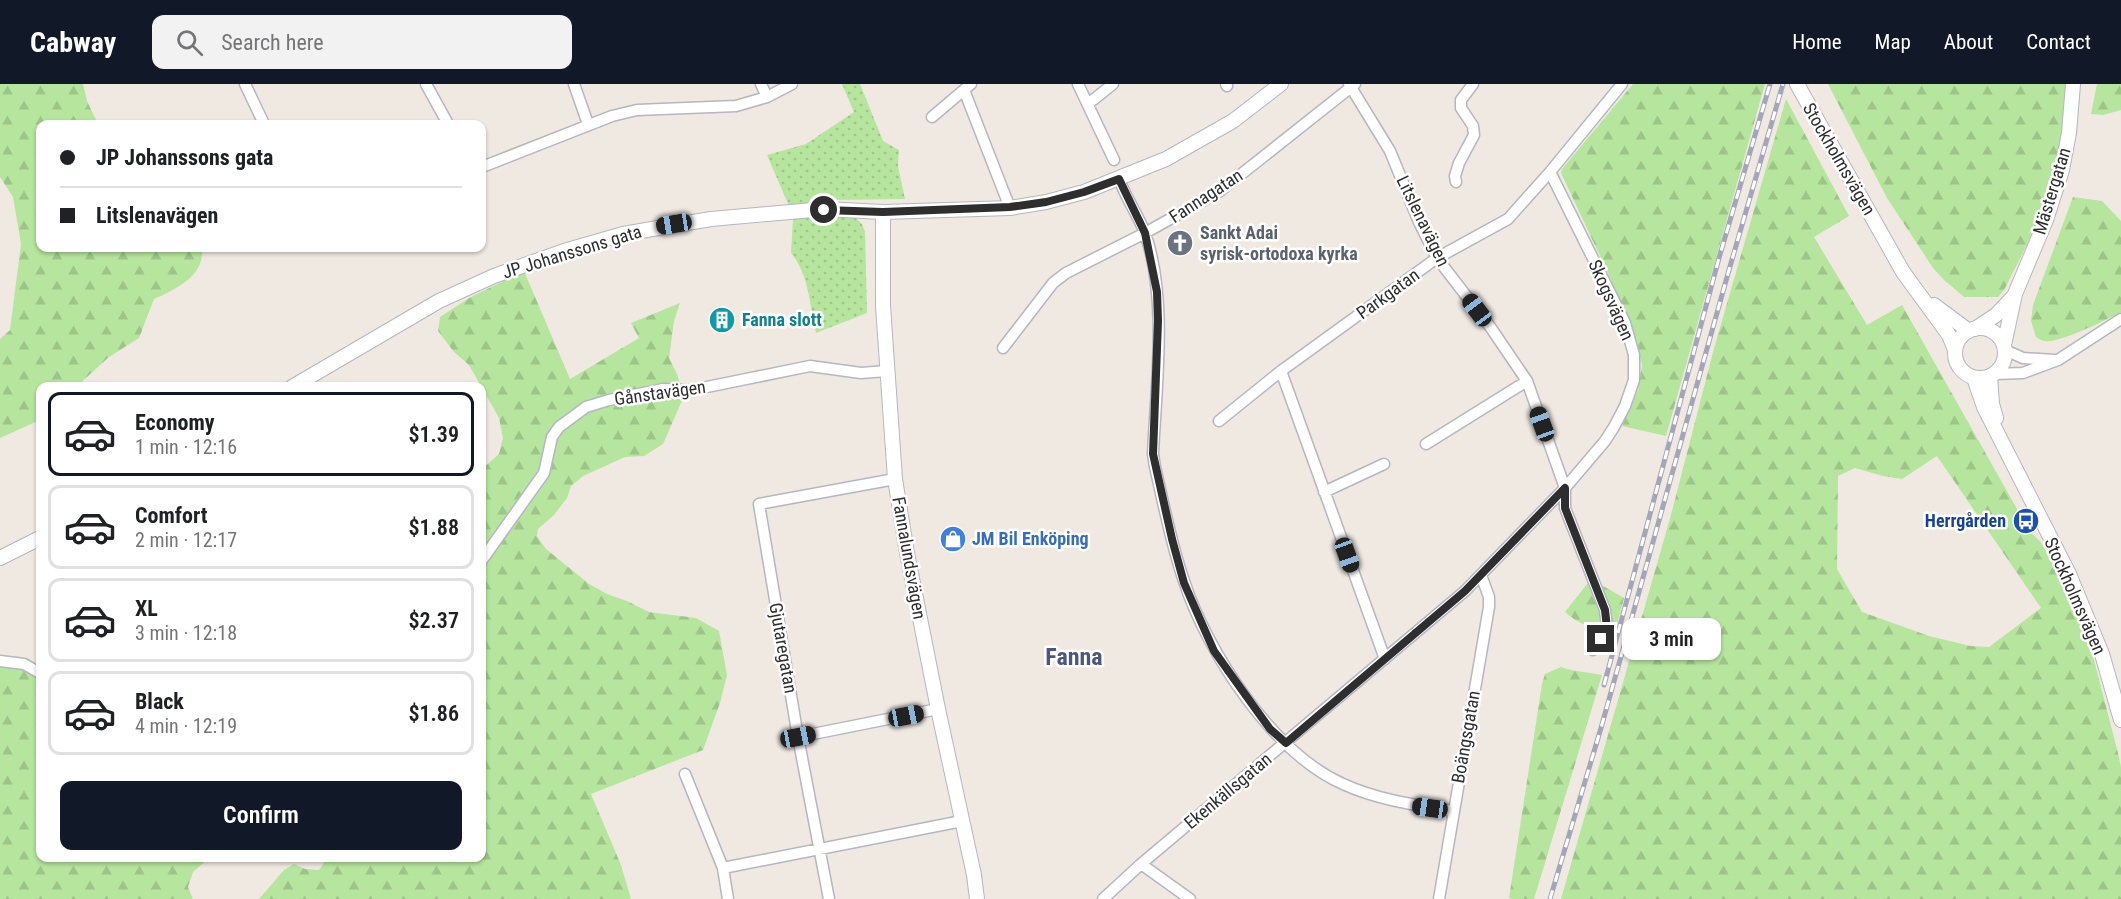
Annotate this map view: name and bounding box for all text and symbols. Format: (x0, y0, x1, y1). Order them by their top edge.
search box (152, 15, 572, 69)
text: Cabway (30, 26, 116, 59)
icon: search (173, 26, 206, 59)
text: Search here (221, 30, 324, 55)
text: Home (1792, 30, 1842, 54)
text: Map (1875, 30, 1911, 54)
text: About (1944, 30, 1993, 54)
text: Contact (2026, 30, 2091, 54)
street label: Stockholmsvägen (1799, 99, 1880, 218)
text: JP Johanssons gata (96, 145, 273, 170)
street label: Mästergatan (2028, 145, 2075, 237)
street label: Fannagatan (1165, 164, 1246, 227)
street label: Litslenavägen (1392, 172, 1454, 270)
route start (810, 196, 837, 223)
text: Litslenavägen (96, 203, 218, 228)
car (655, 212, 693, 236)
street label: JP Johanssons gata (500, 220, 644, 283)
place label: Sankt Adai syrisk-ortodoxa kyrka (1200, 222, 1358, 264)
church icon: Sankt Adai syrisk-ortodoxa kyrka (1165, 228, 1195, 258)
street label: Skogsvägen (1584, 256, 1638, 343)
street label: Parkgatan (1352, 264, 1423, 323)
car (1459, 290, 1495, 330)
building icon: Fanna slott (707, 305, 737, 335)
place label: Fanna slott (742, 309, 822, 330)
street label: Gånstavägen (613, 376, 707, 409)
car (1527, 404, 1557, 444)
icon: car (63, 407, 117, 461)
text: Economy (135, 410, 215, 435)
text: $1.39 (408, 422, 459, 447)
text: 1 min · 12:16 (135, 435, 237, 459)
street label: Fannalundsvägen (888, 495, 931, 621)
icon: car (63, 500, 117, 554)
text: Comfort (135, 503, 208, 528)
bus stop icon: Herrgården (2011, 506, 2041, 536)
place label: Herrgården (1925, 510, 2006, 531)
text: $1.88 (408, 515, 459, 540)
shop icon: JM Bil Enköping (938, 524, 968, 554)
text: 2 min · 12:17 (135, 528, 237, 552)
place label: JM Bil Enköping (972, 528, 1089, 549)
street label: Stockholmsvägen (2040, 534, 2111, 658)
car (1332, 535, 1362, 575)
icon: car (63, 593, 117, 647)
text: XL (135, 596, 158, 621)
street label: Gjutaregatan (765, 601, 802, 695)
text: $2.37 (408, 608, 459, 633)
callout: 3 min (1622, 618, 1721, 660)
text: 3 min · 12:18 (135, 621, 237, 645)
route end (1587, 625, 1614, 652)
text: 3 min (1649, 627, 1694, 651)
district label: Fanna (1045, 643, 1103, 671)
icon: car (63, 686, 117, 740)
text: Black (135, 689, 184, 714)
street label: Boängsgatan (1447, 689, 1484, 785)
text: $1.86 (408, 701, 459, 726)
car (887, 704, 925, 728)
text: 4 min · 12:19 (135, 714, 237, 738)
car (779, 725, 817, 749)
street label: Ekenkällsgatan (1180, 748, 1276, 833)
button: Confirm (60, 781, 462, 850)
car (1411, 797, 1449, 819)

